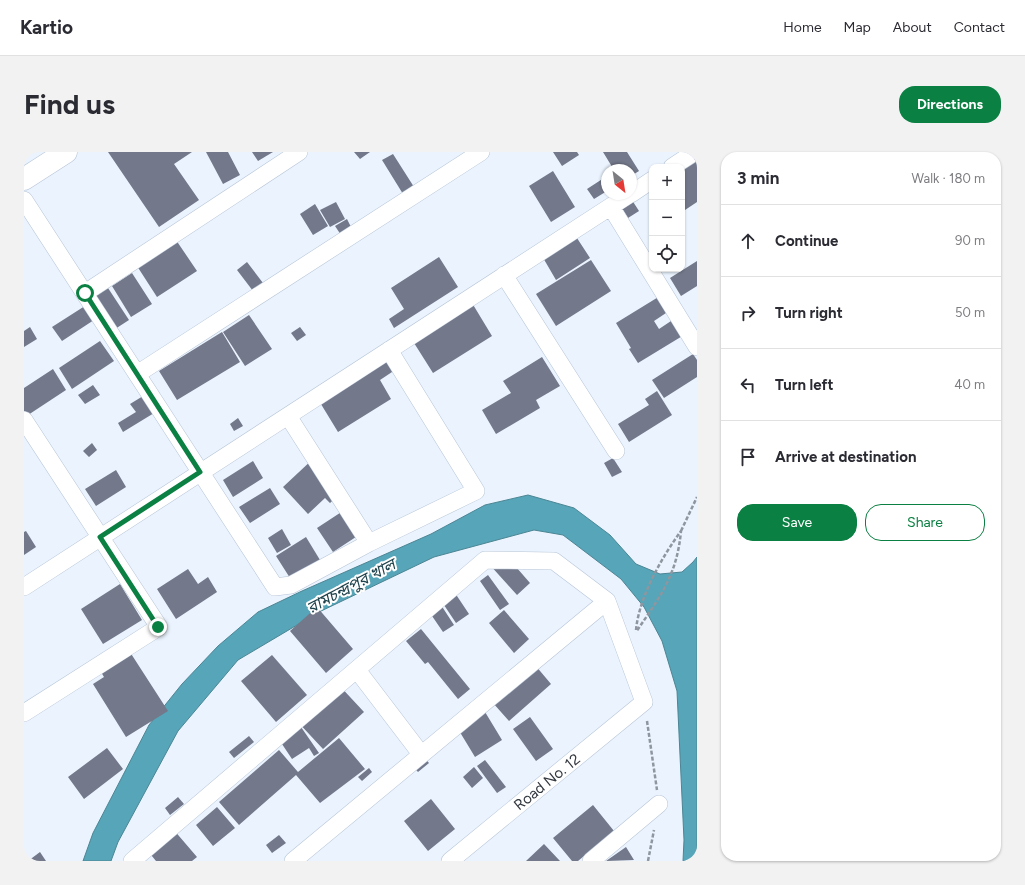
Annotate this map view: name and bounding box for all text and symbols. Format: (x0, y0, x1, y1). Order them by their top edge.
text: Kartio (20, 16, 73, 39)
text: Home (783, 19, 822, 36)
text: Map (844, 19, 871, 36)
text: About (893, 19, 932, 36)
text: Contact (954, 19, 1005, 36)
button: Directions (899, 86, 1001, 123)
text: Find us (24, 87, 115, 121)
north arrow (601, 164, 637, 200)
map controls (649, 164, 685, 272)
button: + (649, 164, 685, 200)
text: 3 min (737, 168, 779, 188)
text: Walk · 180 m (912, 171, 985, 186)
button: − (649, 200, 685, 236)
icon: ahead (737, 230, 759, 252)
text: Continue (775, 232, 838, 250)
text: 90 m (955, 233, 985, 248)
button: locate (649, 236, 685, 272)
route start (76, 284, 94, 302)
icon: right (737, 302, 759, 324)
text: Turn right (775, 304, 843, 322)
text: 50 m (955, 305, 985, 320)
icon: left (737, 374, 759, 396)
text: Turn left (775, 376, 833, 394)
text: 40 m (954, 377, 985, 392)
icon: arrive (737, 446, 759, 468)
text: Arrive at destination (775, 448, 916, 466)
button: Save (737, 504, 857, 541)
button: Share (865, 504, 985, 541)
water label: রামচন্দ্রপুর খাল (303, 553, 401, 617)
route end (149, 618, 167, 636)
street label: Road No. 12 (510, 750, 584, 814)

